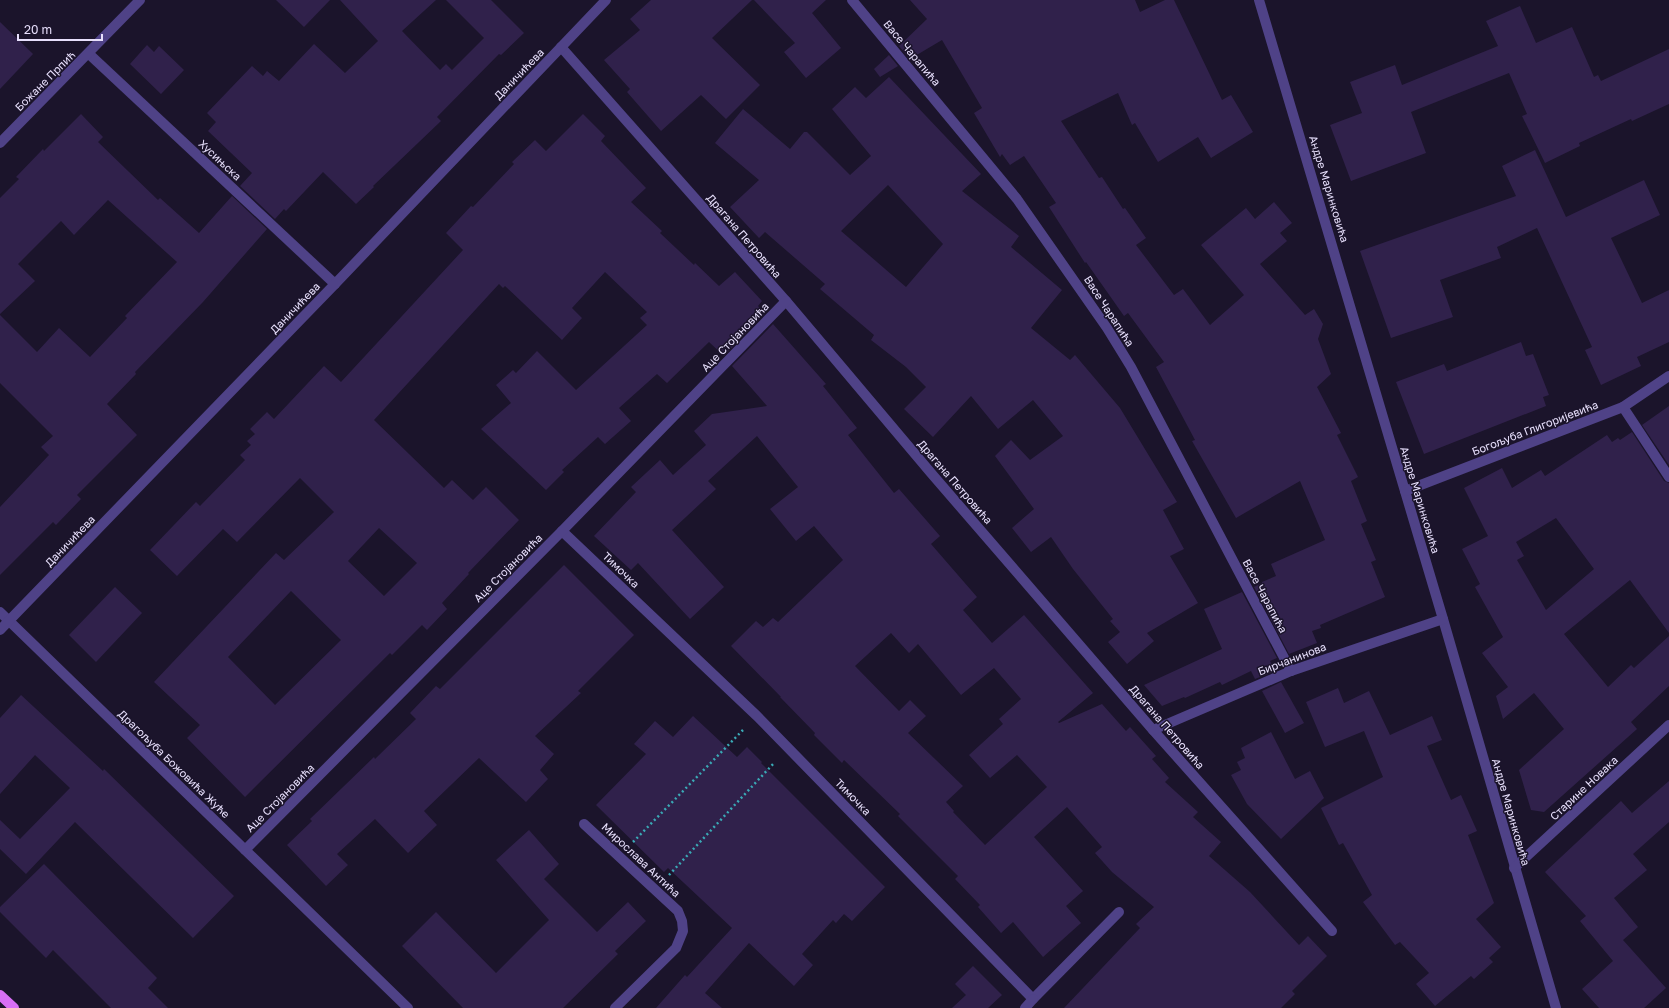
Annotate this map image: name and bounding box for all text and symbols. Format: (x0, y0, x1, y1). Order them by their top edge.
scale bar (18, 16, 102, 42)
street label: Васе Чарапића (881, 17, 944, 88)
text: 20 m (24, 22, 52, 37)
street label: Даничићева (491, 45, 546, 102)
street label: Божане Прпић (12, 48, 78, 113)
street label: Андре Маринковића (1307, 134, 1352, 244)
street label: Хусињска (196, 137, 244, 183)
street label: Драгана Петровића (704, 191, 784, 280)
street label: Васе Чарапића (1082, 273, 1137, 348)
street label: Даничићева (267, 279, 322, 336)
street label: Аце Стојановића (698, 299, 771, 374)
street label: Богољуба Глигоријевића (1470, 397, 1600, 458)
street label: Драгана Петровића (915, 437, 995, 526)
street label: Андре Маринковића (1398, 445, 1443, 555)
street label: Даничићева (42, 512, 97, 569)
street label: Аце Стојановића (471, 531, 544, 604)
street label: Тимочка (600, 549, 642, 590)
street label: Васе Чарапића (1241, 557, 1290, 635)
street label: Бирчанинова (1256, 640, 1328, 678)
street label: Драгана Петровића (1127, 682, 1207, 771)
street label: Драгољуба Божовића Жуће (116, 707, 233, 820)
street label: Старине Новака (1547, 753, 1620, 822)
street label: Андре Маринковића (1490, 757, 1533, 867)
street label: Аце Стојановића (243, 761, 316, 834)
street label: Тимочка (833, 776, 874, 818)
street label: Мирослава Антића (599, 820, 683, 899)

